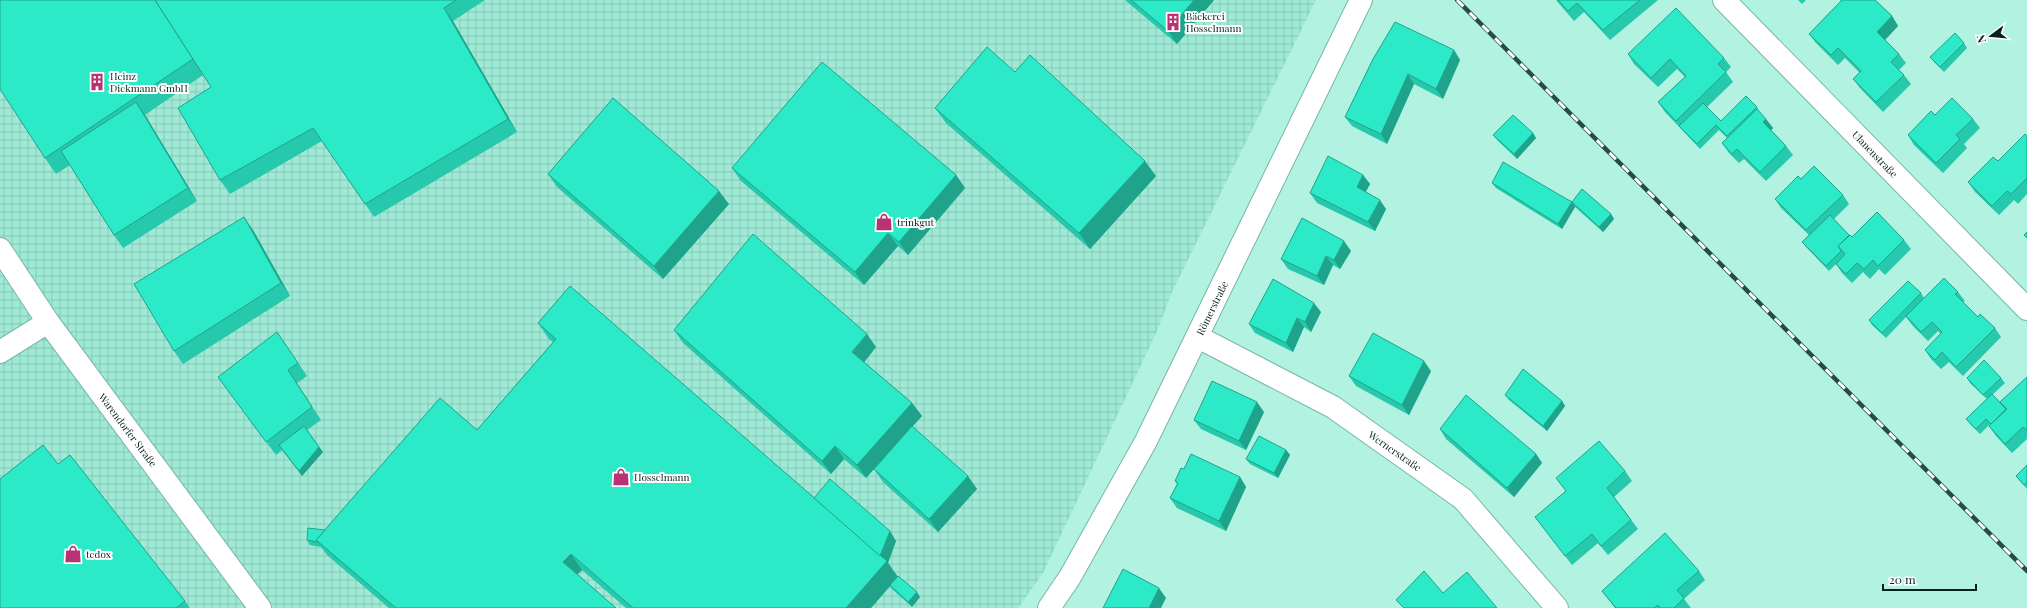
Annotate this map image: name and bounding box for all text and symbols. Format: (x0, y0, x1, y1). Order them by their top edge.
place label: Bäckerei Hosselmann (1186, 9, 1242, 35)
building icon: Bäckerei Hosselmann (1163, 12, 1183, 32)
north arrow (1971, 16, 2011, 56)
text: N (1973, 33, 1989, 45)
place label: Heinz Diekmann GmbH (110, 69, 188, 95)
building icon: Heinz Diekmann GmbH (87, 72, 107, 92)
street label: Ulanenstraße (1849, 128, 1901, 180)
shop icon: trinkgut (874, 212, 894, 232)
place label: trinkgut (897, 215, 934, 229)
street label: Römerstraße (1193, 279, 1231, 337)
street label: Warendorfer Straße (95, 390, 160, 470)
street label: Wernerstraße (1365, 427, 1424, 474)
shop icon: Hosselmann (611, 467, 631, 487)
place label: Hosselmann (634, 470, 690, 484)
shop icon: tedox (63, 544, 83, 564)
place label: tedox (86, 547, 112, 561)
scale bar (1883, 566, 1976, 592)
text: 20 m (1889, 571, 1916, 587)

